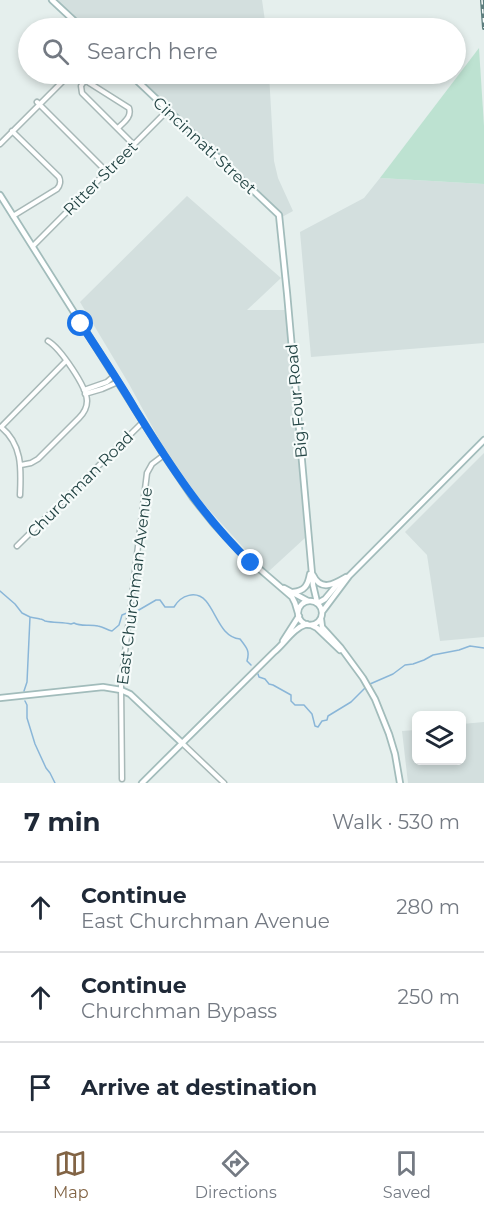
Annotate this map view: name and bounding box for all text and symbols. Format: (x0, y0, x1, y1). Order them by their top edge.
search box (18, 18, 466, 84)
icon: search (39, 35, 72, 68)
text: Search here (87, 38, 218, 65)
street label: Cincinnati Street (149, 93, 261, 198)
street label: Ritter Street (59, 137, 142, 219)
route start (67, 310, 93, 336)
street label: Big Four Road (282, 343, 311, 459)
street label: Churchman Road (23, 427, 137, 541)
street label: East Churchman Avenue (113, 486, 156, 686)
route end (237, 549, 263, 575)
map controls (412, 711, 466, 765)
button: layers (412, 711, 466, 765)
text: 7 min (24, 806, 101, 838)
text: Walk · 530 m (332, 810, 460, 834)
text: Continue (81, 882, 187, 909)
icon: ahead (24, 891, 57, 924)
text: 280 m (396, 895, 460, 919)
text: East Churchman Avenue (81, 909, 330, 933)
text: Continue (81, 972, 187, 999)
icon: ahead (24, 981, 57, 1014)
text: 250 m (398, 985, 460, 1009)
text: Churchman Bypass (81, 999, 277, 1023)
icon: arrive (24, 1071, 57, 1104)
text: Arrive at destination (81, 1074, 317, 1101)
tab: Map (53, 1147, 89, 1202)
tab: Directions (195, 1147, 277, 1202)
tab: Saved (383, 1147, 431, 1202)

